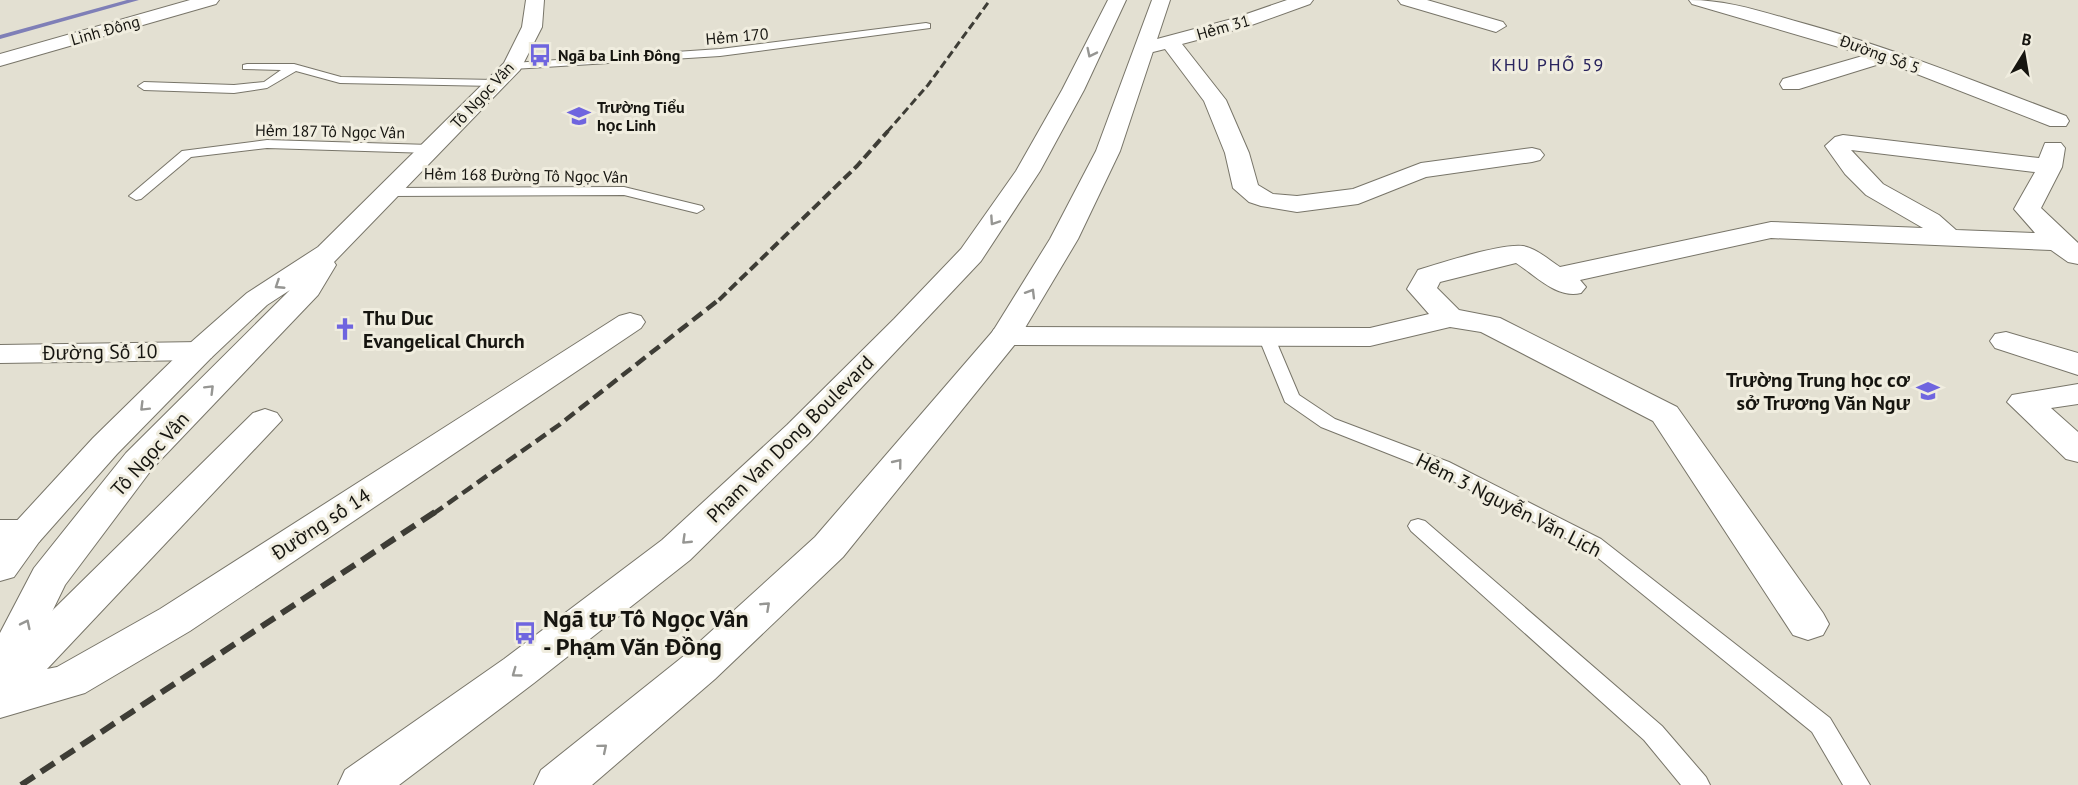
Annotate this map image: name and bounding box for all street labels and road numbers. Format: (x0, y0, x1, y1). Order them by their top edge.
street label: Hẻm 31 (1194, 10, 1252, 44)
street label: Linh Đông (68, 11, 142, 49)
street label: Hẻm 170 (705, 23, 770, 49)
street label: Đường Số 5 (1836, 30, 1923, 78)
street label: Tô Ngọc Vân (446, 57, 518, 133)
street label: Hẻm 187 Tô Ngọc Vân (255, 120, 405, 142)
street label: Hẻm 168 Đường Tô Ngọc Vân (424, 163, 628, 187)
street label: Đường Số 10 (41, 338, 158, 366)
street label: Pham Van Dong Boulevard (701, 350, 879, 528)
street label: Tô Ngọc Vân (105, 406, 195, 502)
street label: Hẻm 3 Nguyễn Văn Lịch (1412, 447, 1606, 563)
street label: Đường số 14 (266, 482, 376, 566)

